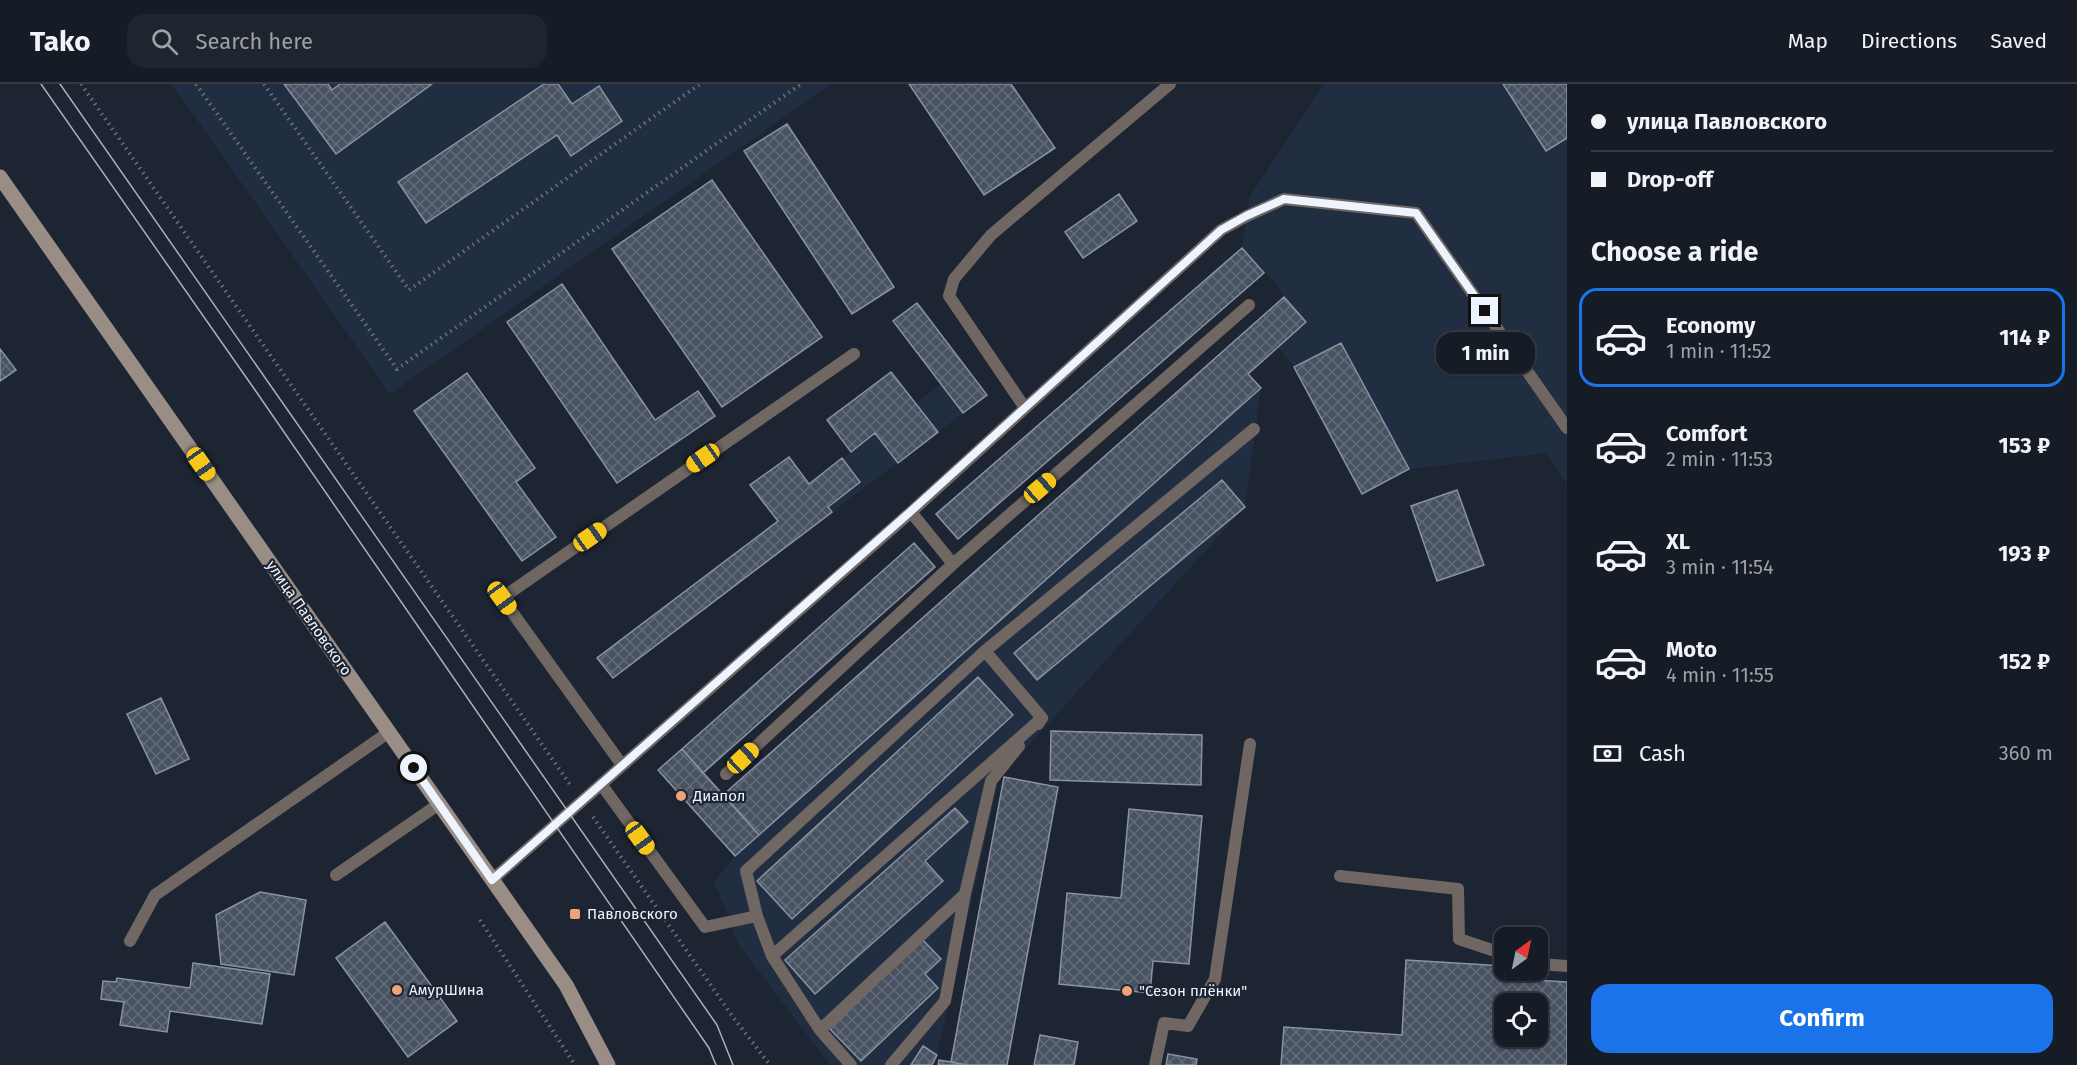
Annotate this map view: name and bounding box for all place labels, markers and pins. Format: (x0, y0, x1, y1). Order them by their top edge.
place label: Диапол (692, 787, 745, 805)
marker: Диапол (674, 789, 688, 803)
place label: Павловского (587, 905, 678, 923)
marker: Павловского (568, 907, 582, 921)
place label: АмурШина (409, 981, 484, 999)
place label: "Сезон плёнки" (1139, 982, 1247, 1000)
marker: АмурШина (390, 983, 404, 997)
marker: "Сезон плёнки" (1120, 984, 1134, 998)

